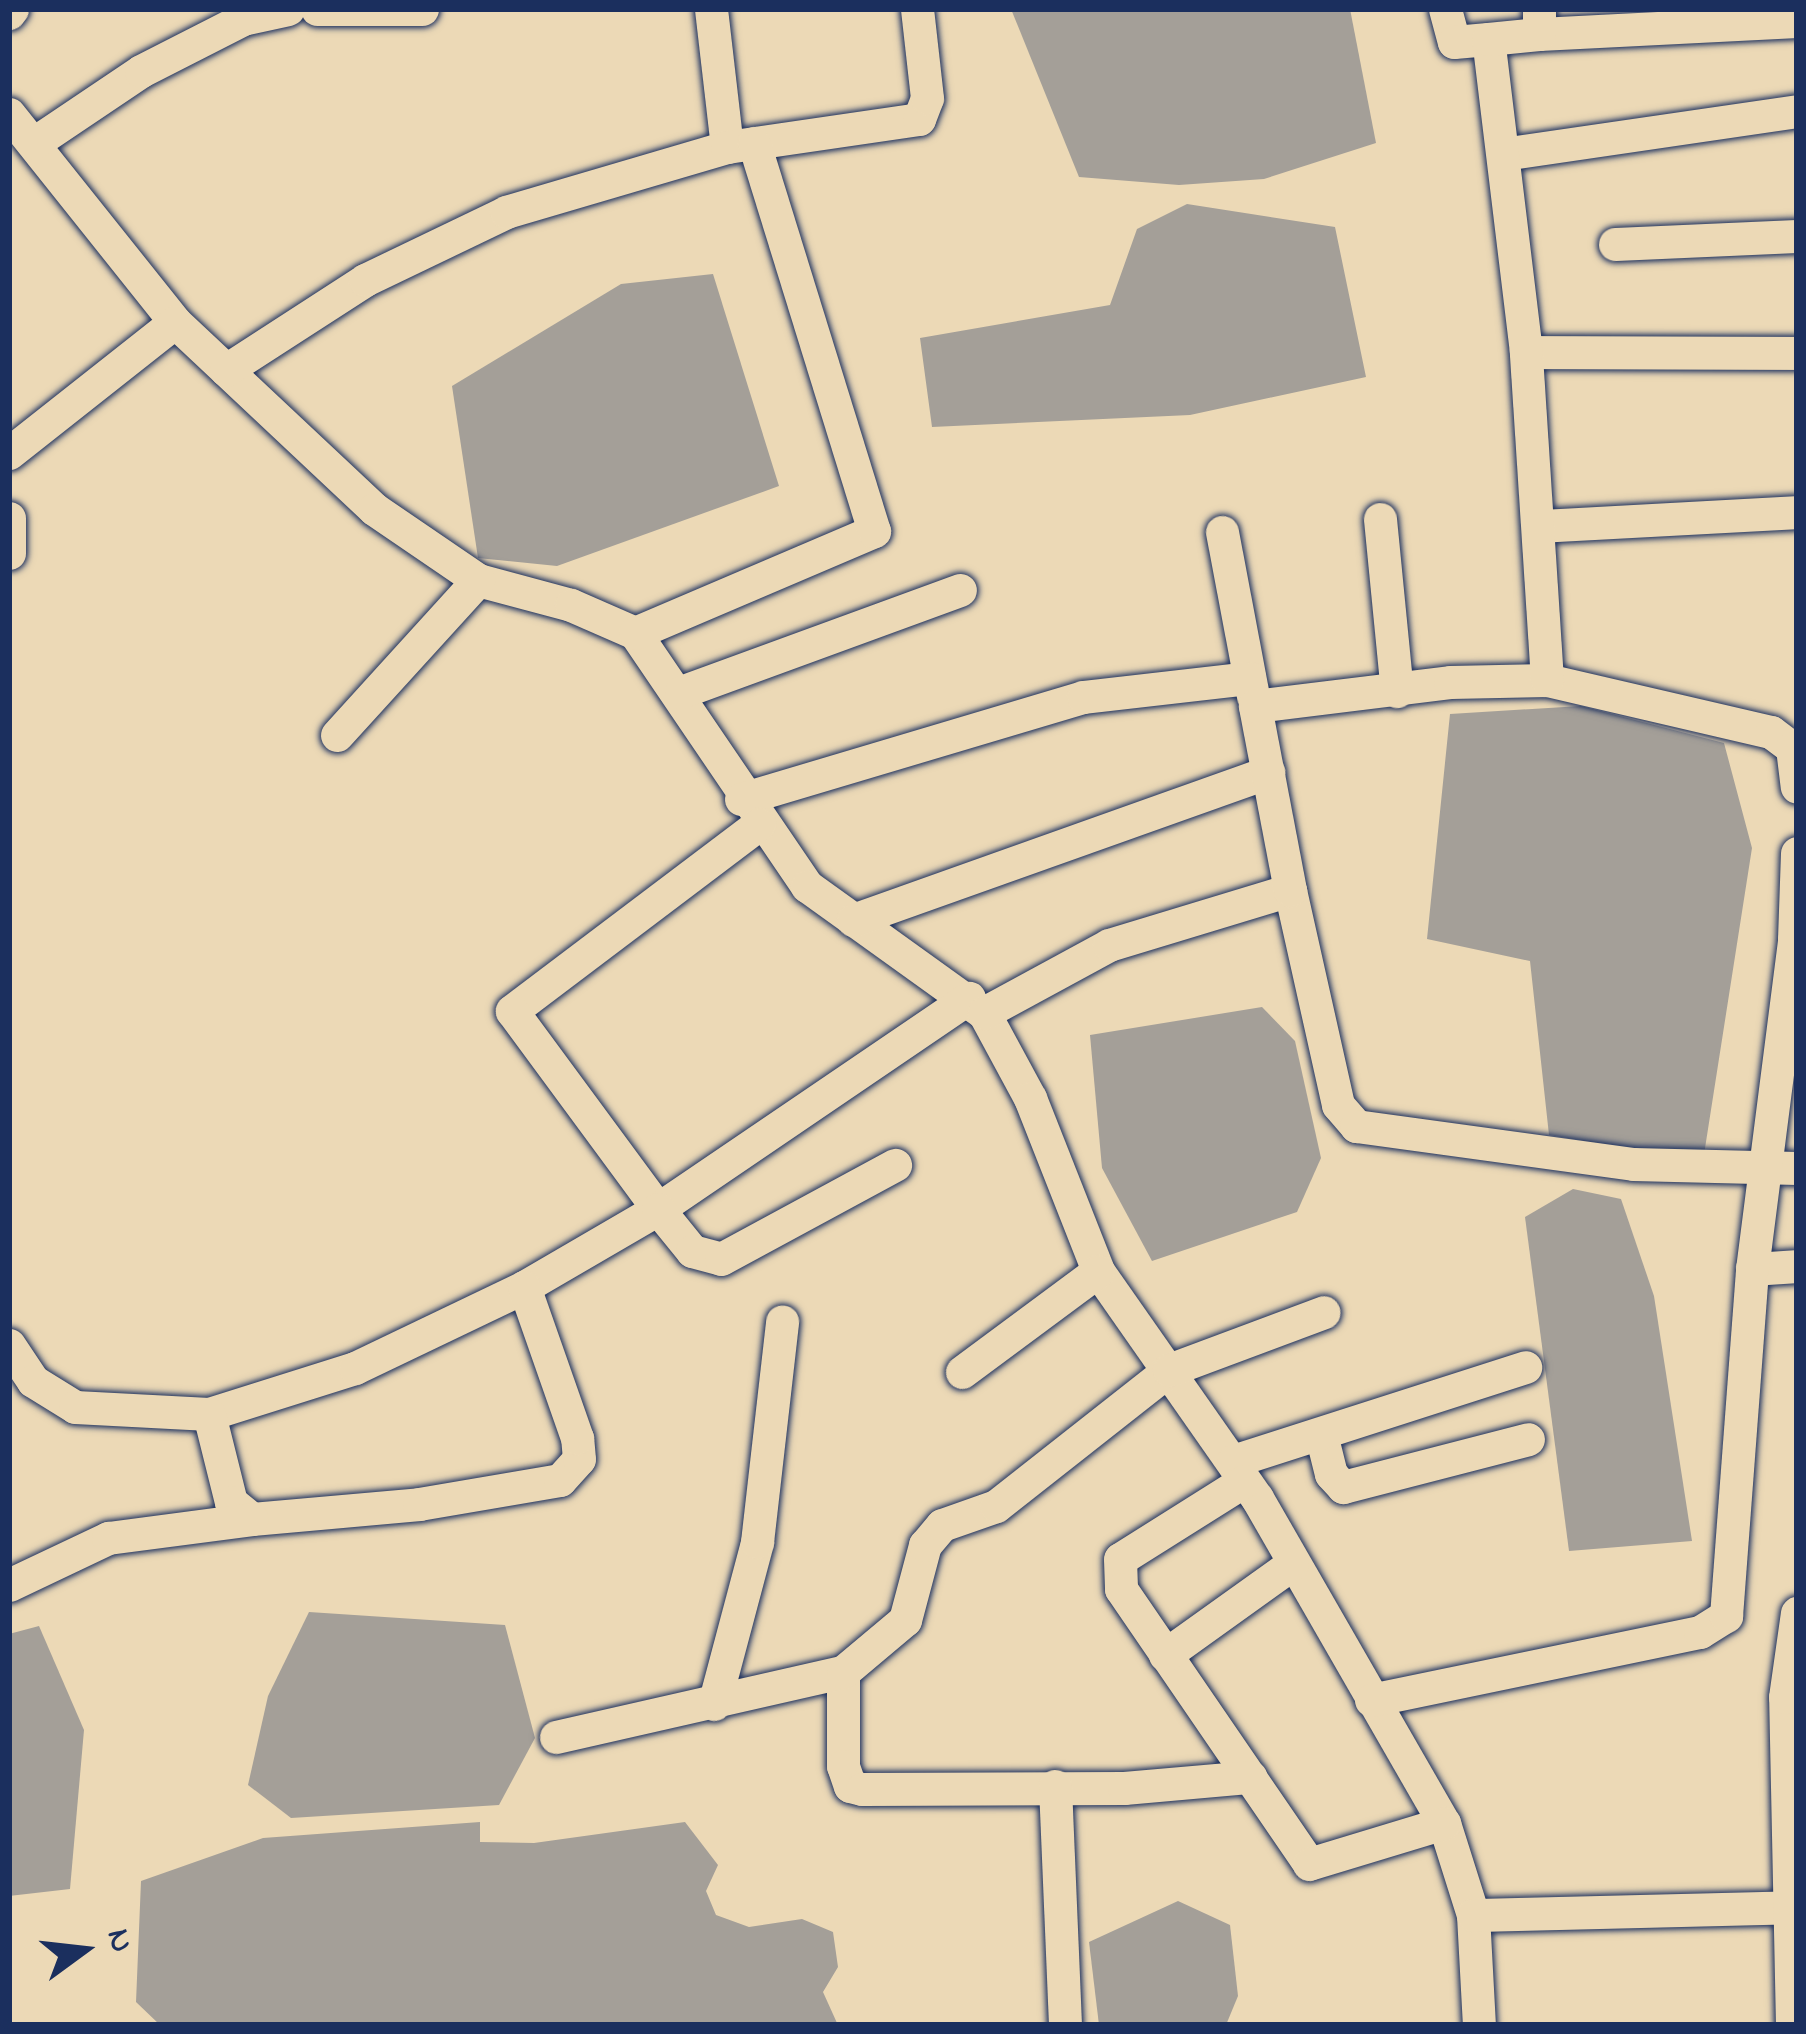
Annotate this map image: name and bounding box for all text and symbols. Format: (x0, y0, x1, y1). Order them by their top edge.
north arrow (24, 1890, 144, 2010)
text: N (93, 1924, 145, 1958)

